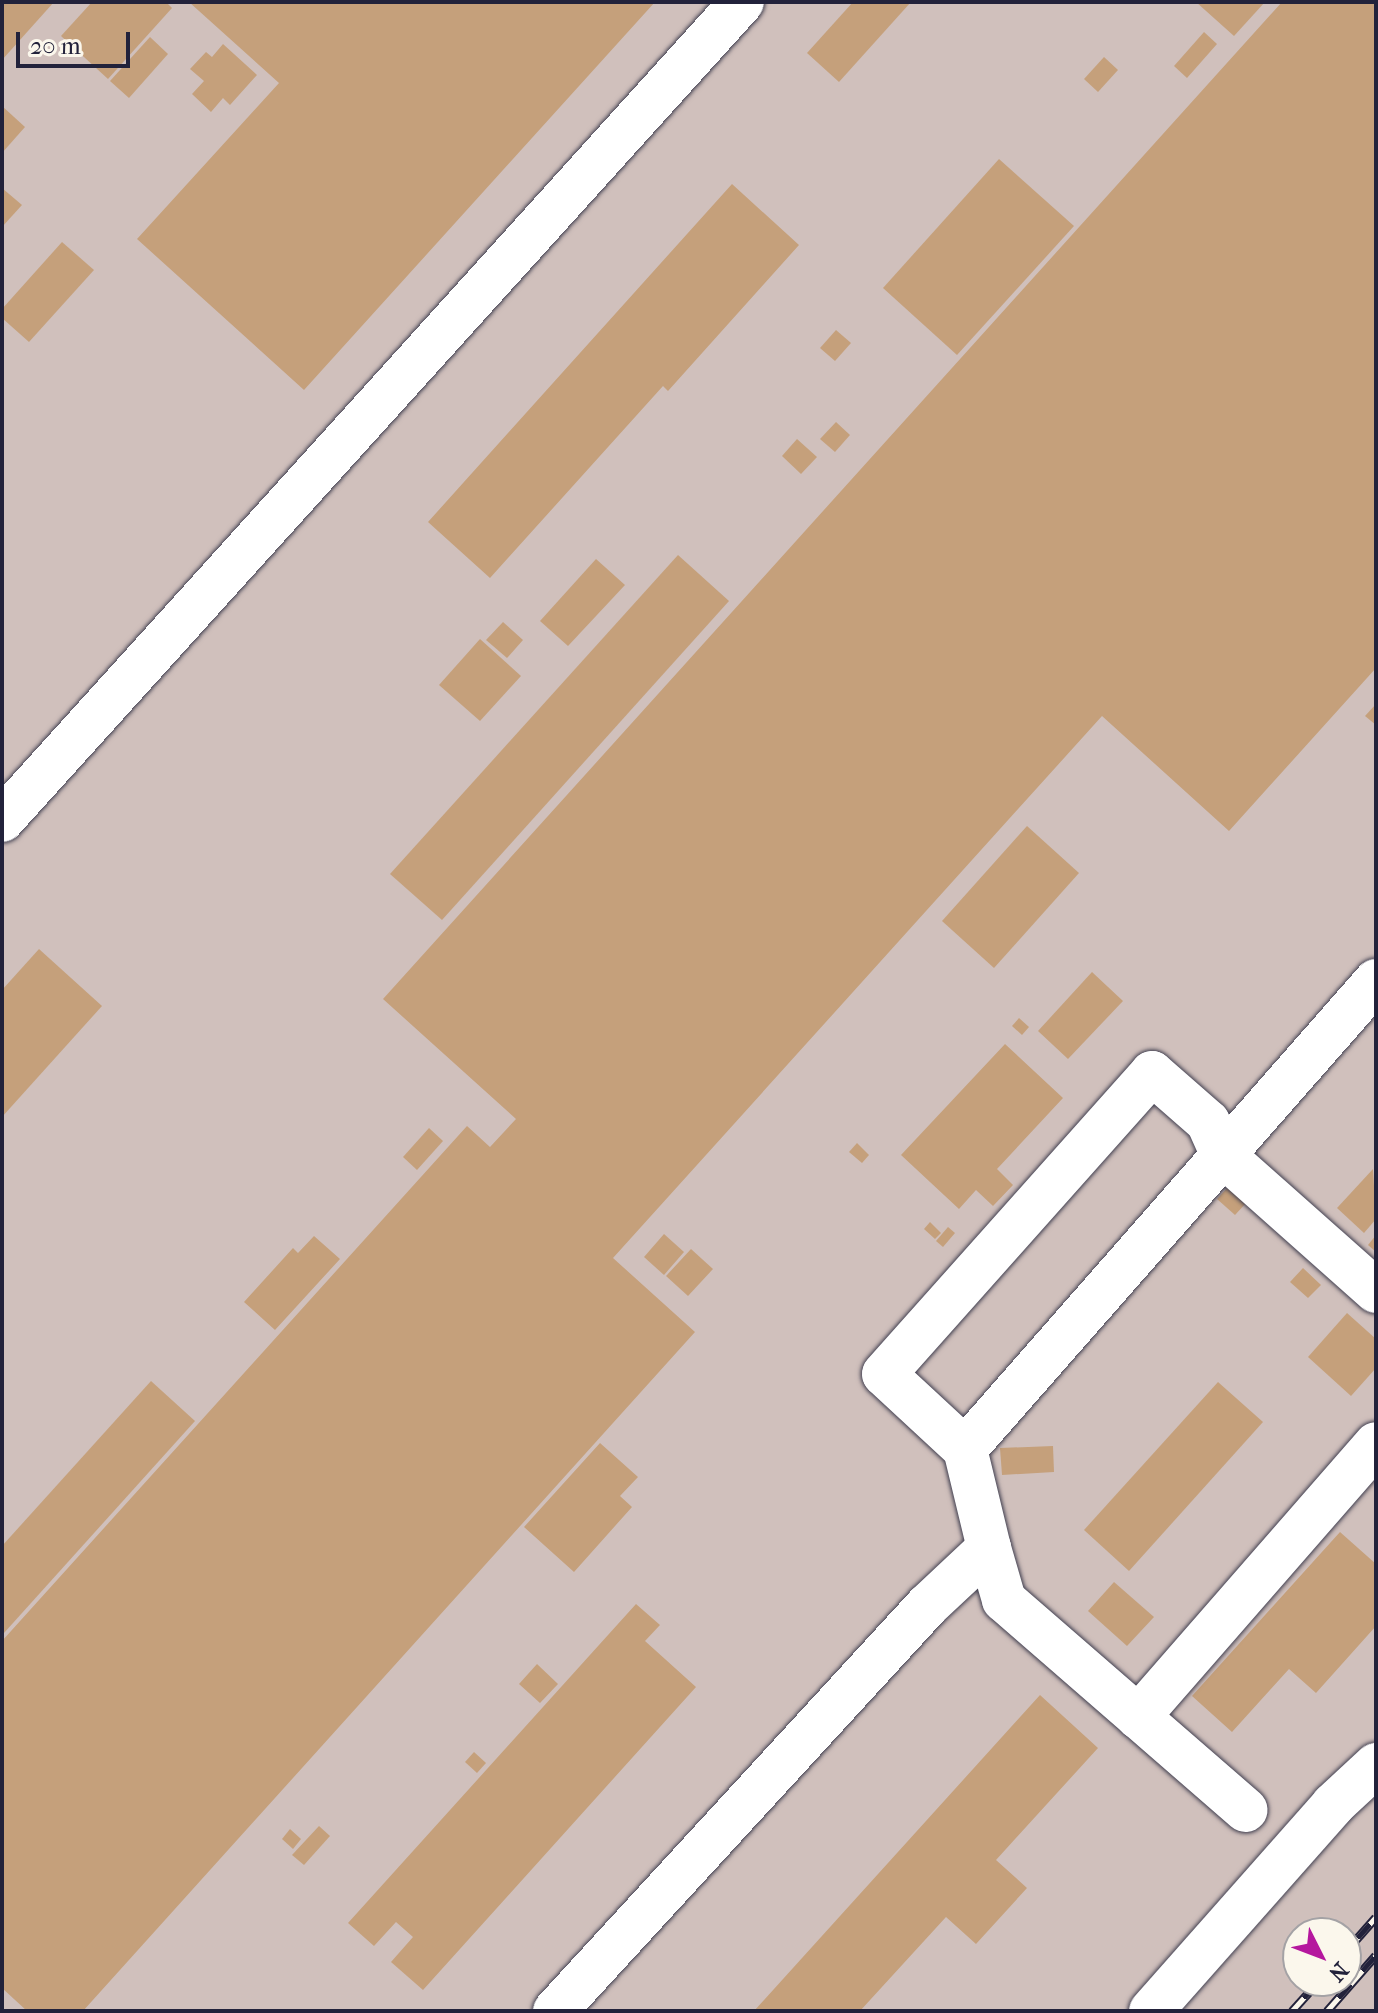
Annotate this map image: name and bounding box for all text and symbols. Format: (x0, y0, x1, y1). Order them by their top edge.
scale bar (20, 16, 134, 66)
text: 20 m (30, 32, 81, 60)
north arrow (1282, 1917, 1362, 1997)
text: N (1323, 1957, 1354, 1987)

